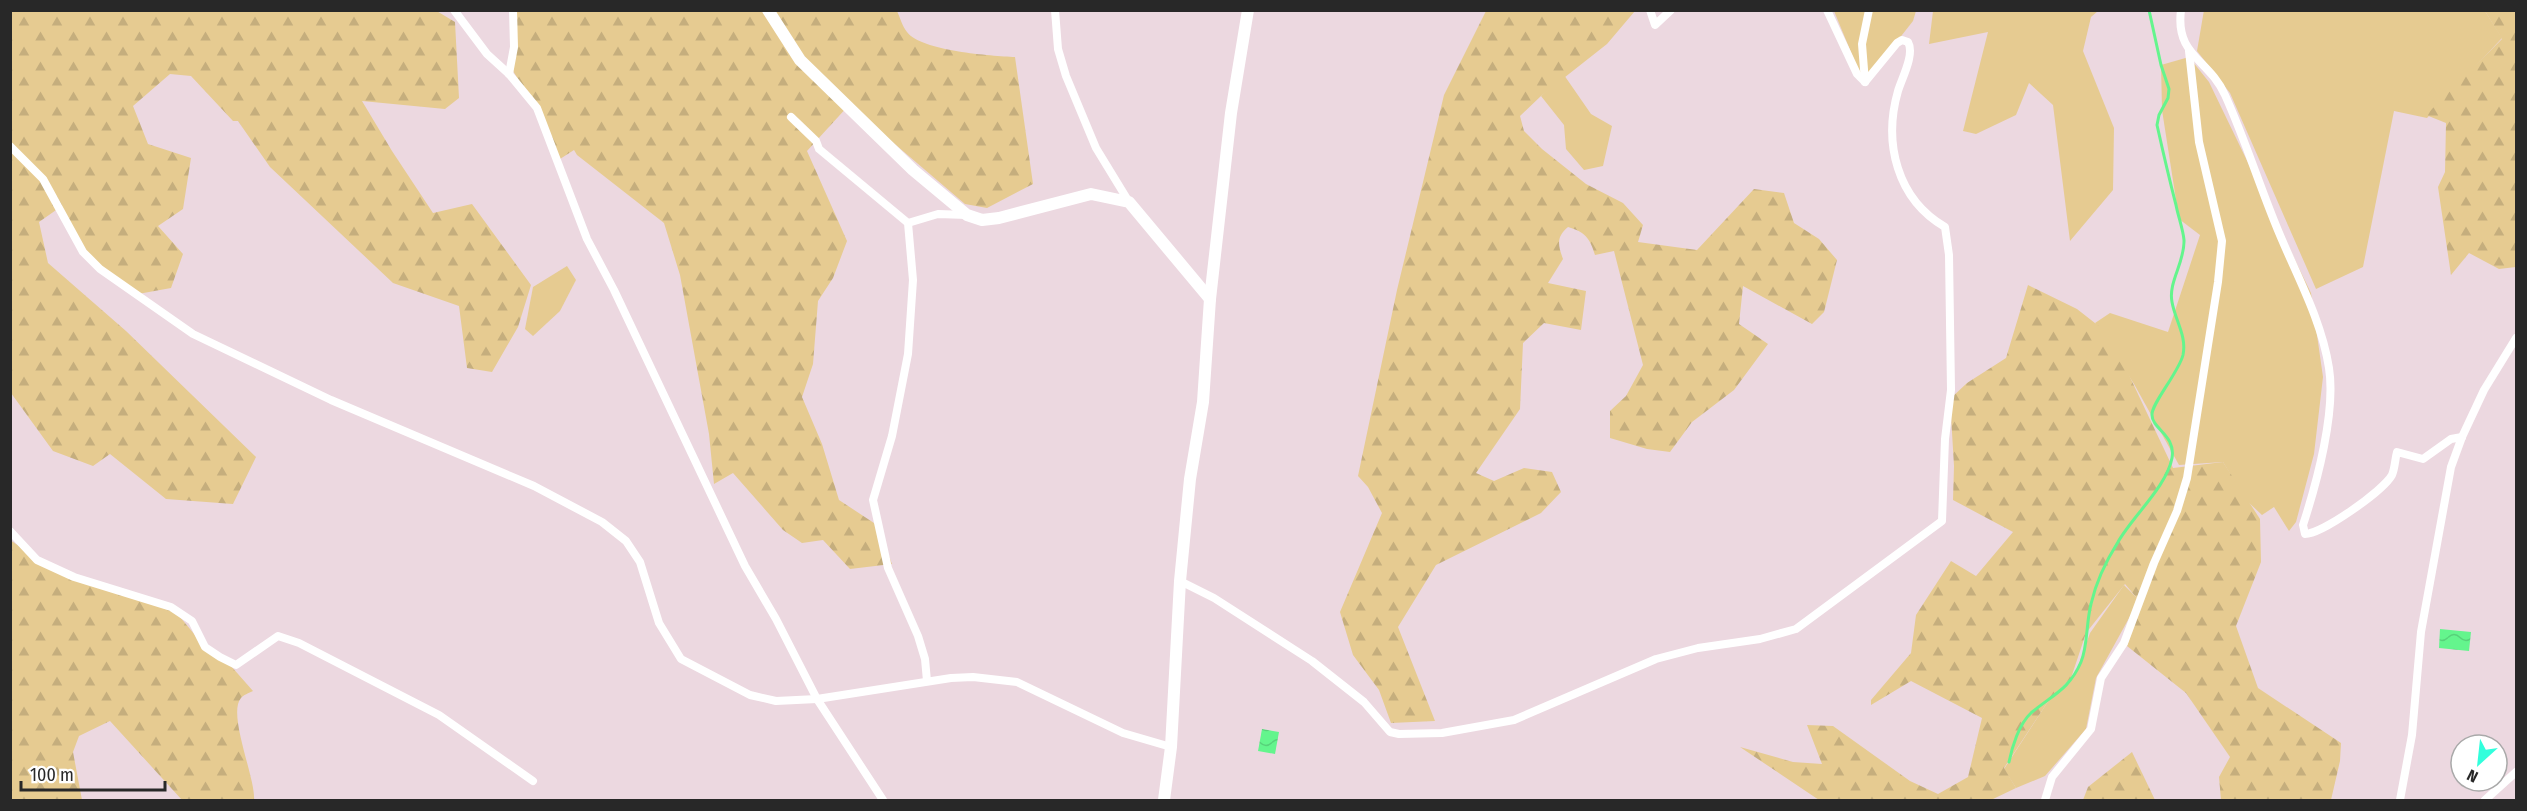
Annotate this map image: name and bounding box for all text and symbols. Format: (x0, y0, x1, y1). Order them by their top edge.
north arrow (2449, 733, 2509, 793)
scale bar (21, 754, 165, 792)
text: 100 m (30, 764, 74, 786)
text: N (2464, 765, 2481, 787)

